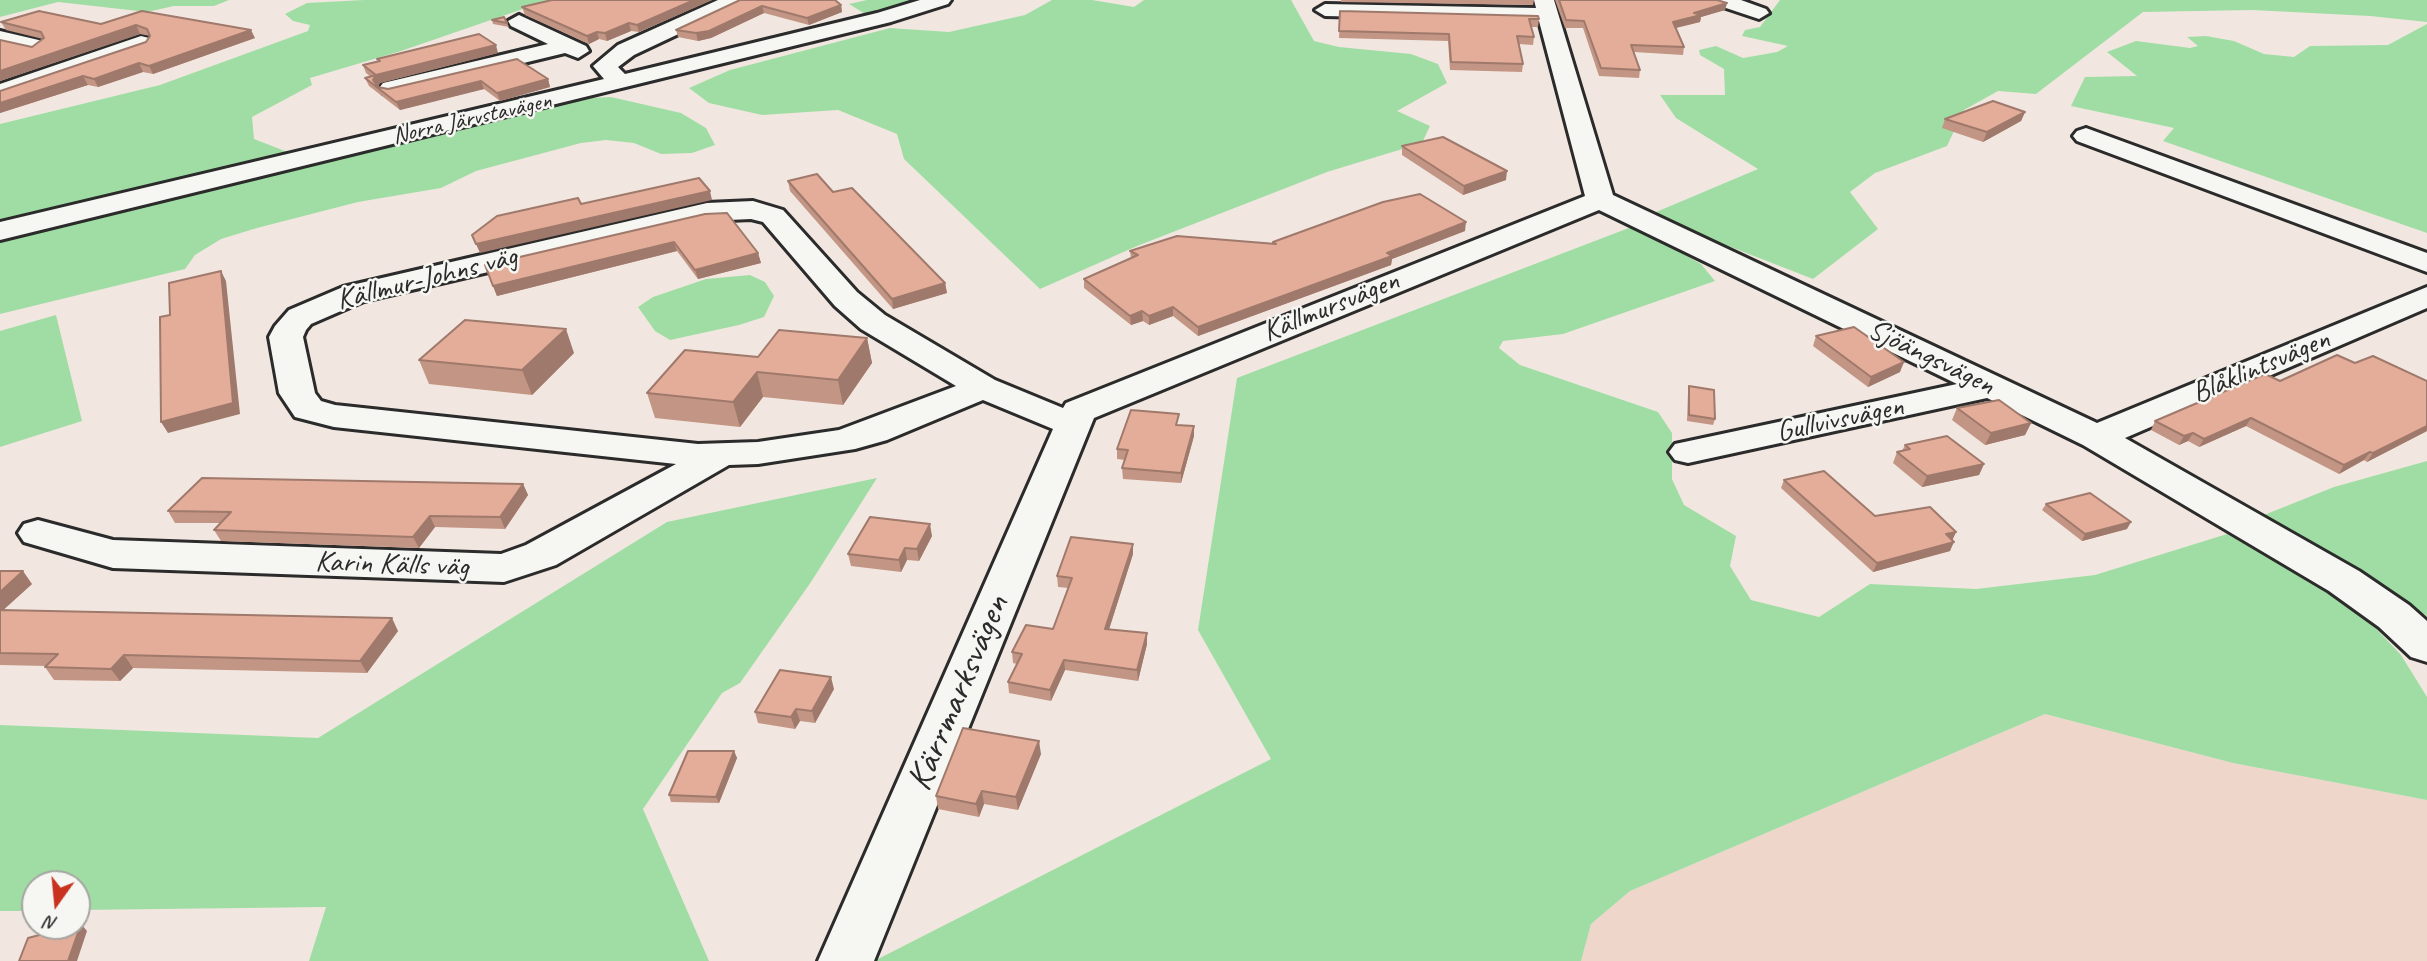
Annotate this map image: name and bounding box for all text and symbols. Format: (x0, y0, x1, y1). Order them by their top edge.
street label: Norra Järvstavägen (390, 87, 554, 151)
street label: Källmur-Johns väg (333, 239, 521, 319)
street label: Källmursvägen (1257, 263, 1405, 351)
street label: Sjöängsvägen (1862, 312, 2000, 404)
street label: Blåklintsvägen (2187, 322, 2335, 412)
street label: Gullvivsvägen (1773, 389, 1907, 451)
street label: Karin Källs väg (315, 544, 469, 586)
street label: Kärrmarksvägen (898, 589, 1020, 797)
north arrow (21, 870, 91, 940)
text: N (42, 910, 60, 936)

